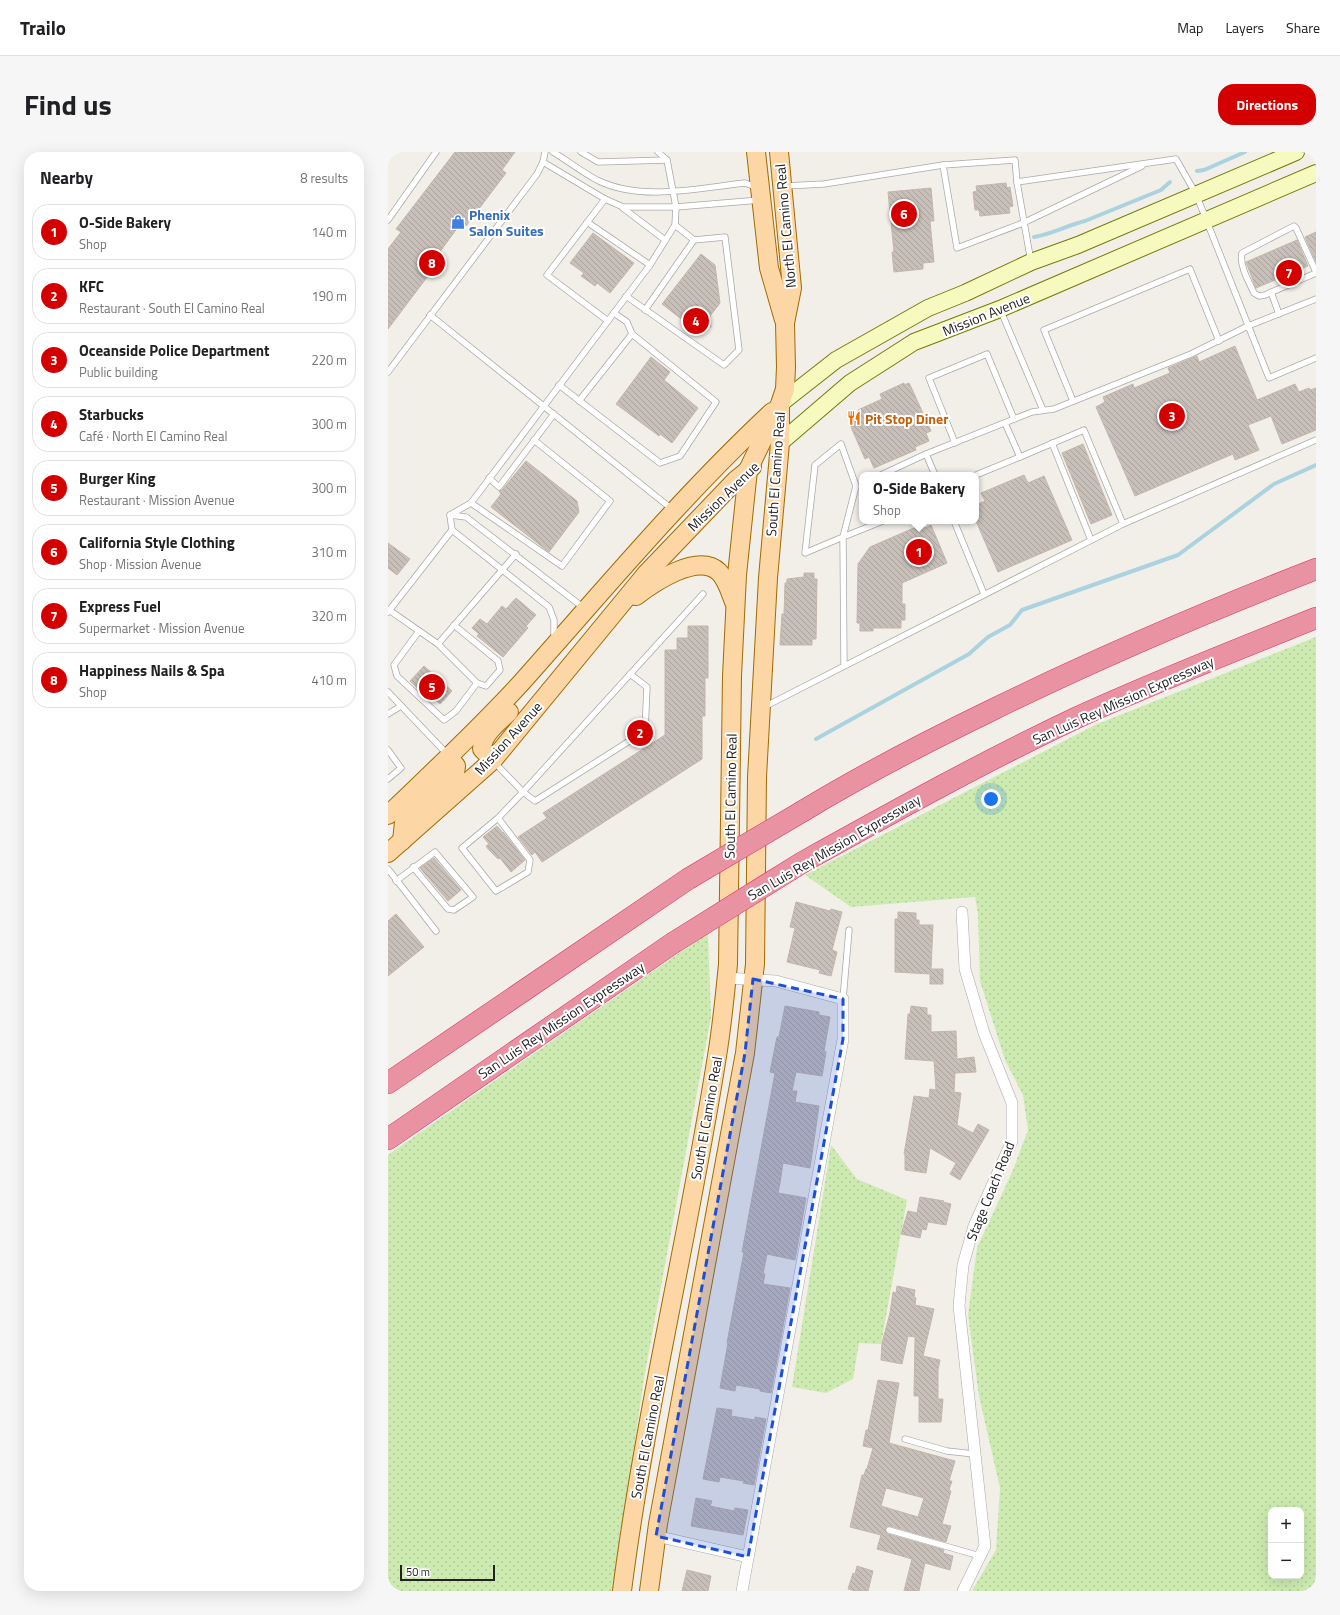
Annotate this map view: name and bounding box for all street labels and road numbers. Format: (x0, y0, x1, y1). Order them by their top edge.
street label: North El Camino Real (769, 163, 801, 289)
street label: Mission Avenue (939, 287, 1033, 341)
street label: South El Camino Real (760, 411, 790, 537)
street label: Mission Avenue (682, 456, 764, 536)
street label: San Luis Rey Mission Expressway (1029, 650, 1217, 750)
street label: Mission Avenue (469, 697, 547, 779)
street label: South El Camino Real (718, 733, 742, 859)
street label: San Luis Rey Mission Expressway (744, 789, 925, 905)
street label: San Luis Rey Mission Expressway (474, 956, 649, 1084)
street label: South El Camino Real (685, 1055, 727, 1181)
street label: Stage Coach Road (960, 1138, 1020, 1244)
street label: South El Camino Real (625, 1374, 669, 1500)

